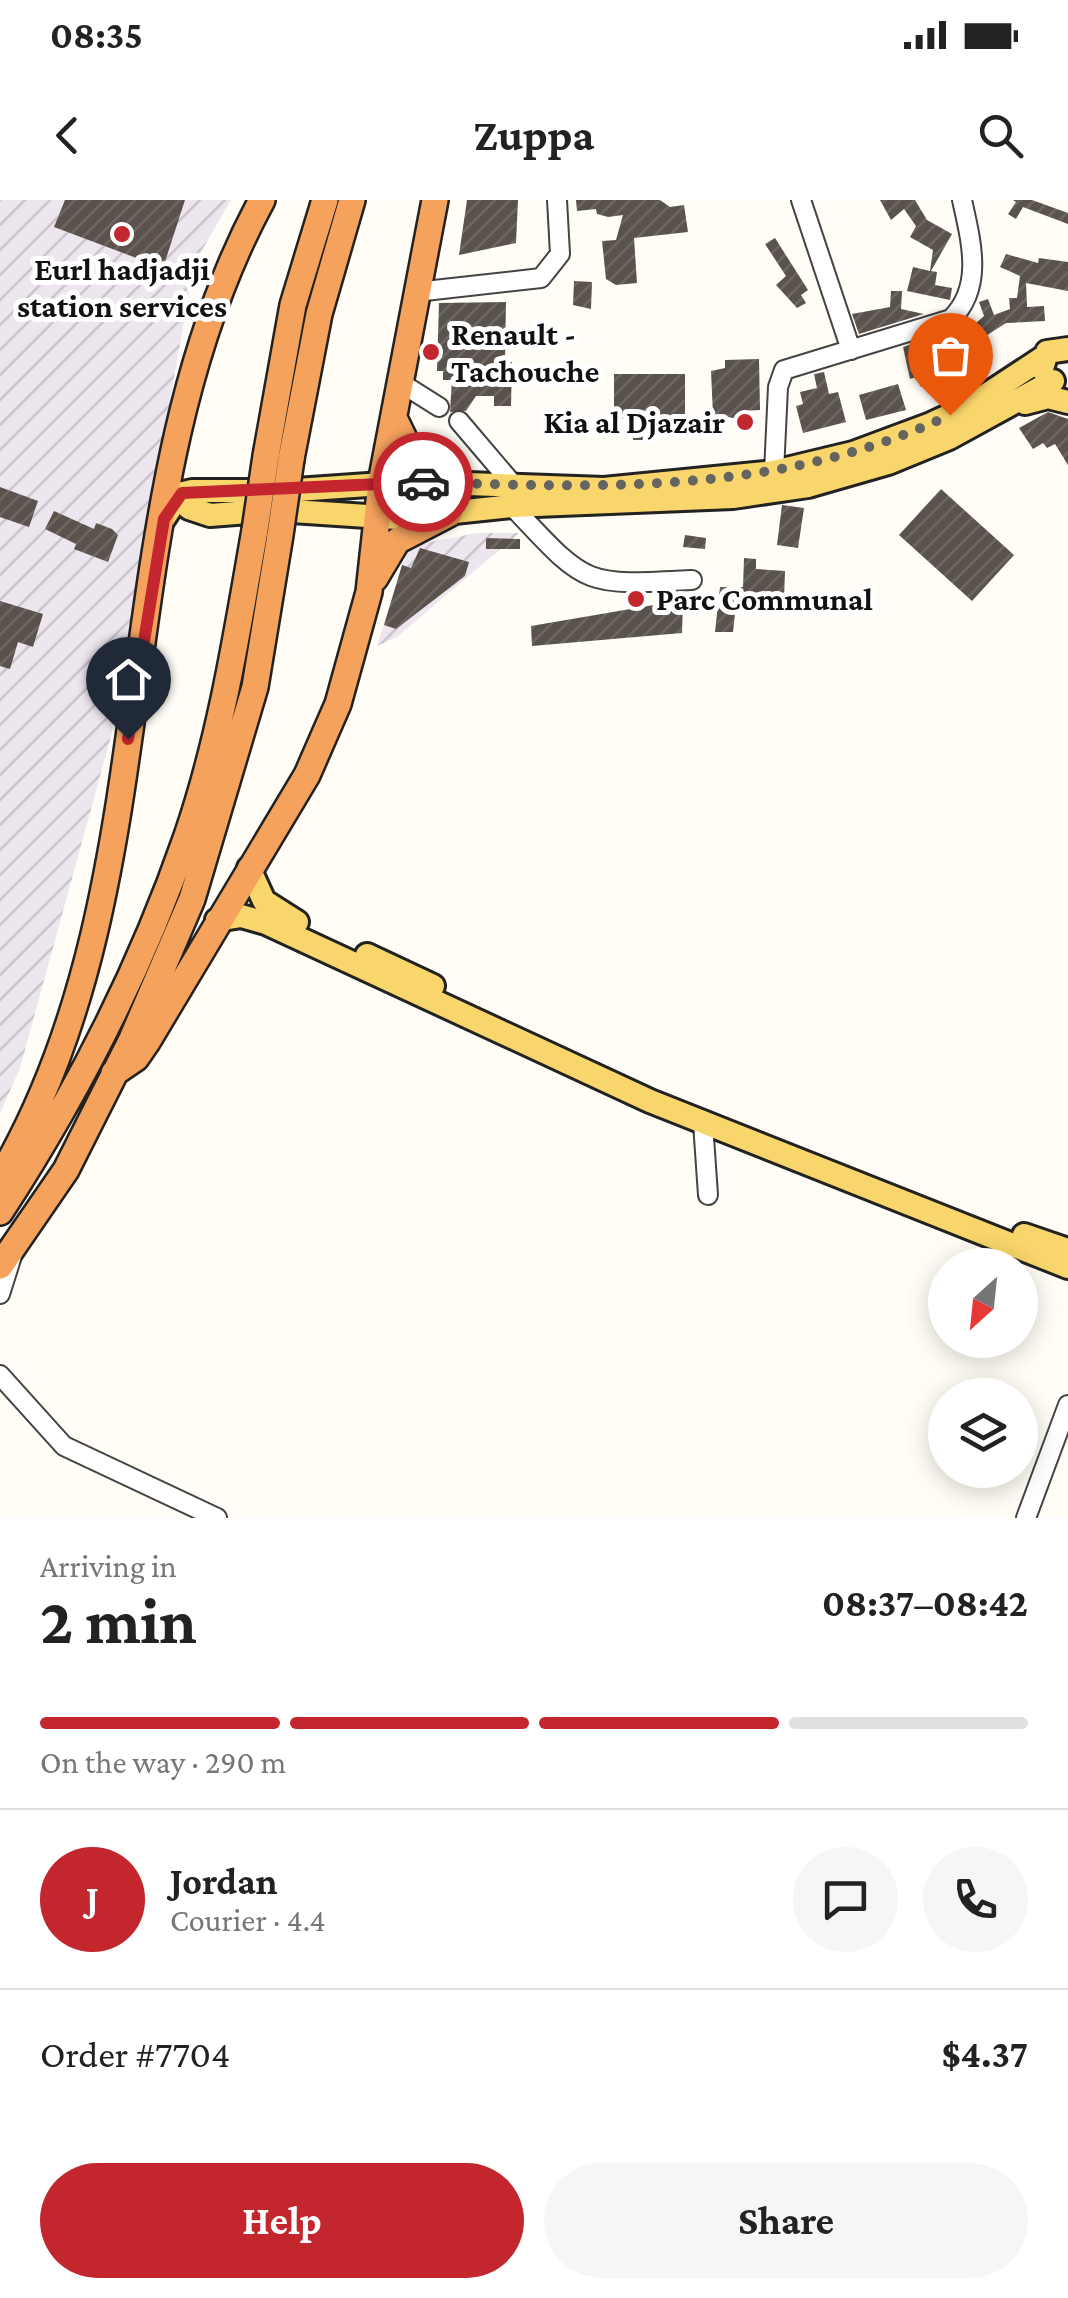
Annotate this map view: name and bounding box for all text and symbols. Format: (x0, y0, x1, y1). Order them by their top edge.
text: 08:35 (50, 14, 143, 56)
icon: back (40, 108, 95, 163)
icon: search (973, 108, 1028, 163)
text: Zuppa (474, 110, 594, 160)
marker: Eurl hadjadji station services (111, 223, 133, 245)
place label: Eurl hadjadji station services (17, 251, 227, 324)
pin (908, 313, 993, 416)
place label: Renault - Tachouche (451, 316, 600, 389)
icon: bag (923, 328, 978, 383)
marker: Renault - Tachouche (420, 341, 442, 363)
place label: Kia al Djazair (543, 404, 725, 440)
marker: Kia al Djazair (734, 411, 756, 433)
courier (373, 432, 473, 532)
icon: car (396, 455, 451, 510)
place label: Parc Communal (656, 581, 873, 617)
marker: Parc Communal (625, 588, 647, 610)
pin (86, 637, 171, 740)
icon: home (101, 652, 156, 707)
north arrow (928, 1248, 1038, 1358)
map controls (928, 1248, 1038, 1488)
button: layers (928, 1378, 1038, 1488)
text: Arriving in (40, 1548, 177, 1584)
text: 08:37–08:42 (822, 1582, 1028, 1624)
text: 2 min (40, 1585, 197, 1657)
text: On the way · 290 m (40, 1744, 286, 1780)
button: chat (793, 1847, 898, 1952)
button: phone (923, 1847, 1028, 1952)
text: Jordan (170, 1860, 278, 1902)
text: J (86, 1878, 99, 1920)
text: Courier · 4.4 (170, 1902, 326, 1938)
text: Order #7704 (40, 2033, 230, 2075)
text: $4.37 (942, 2033, 1028, 2075)
button: Help (40, 2163, 524, 2278)
button: Share (544, 2163, 1028, 2278)

